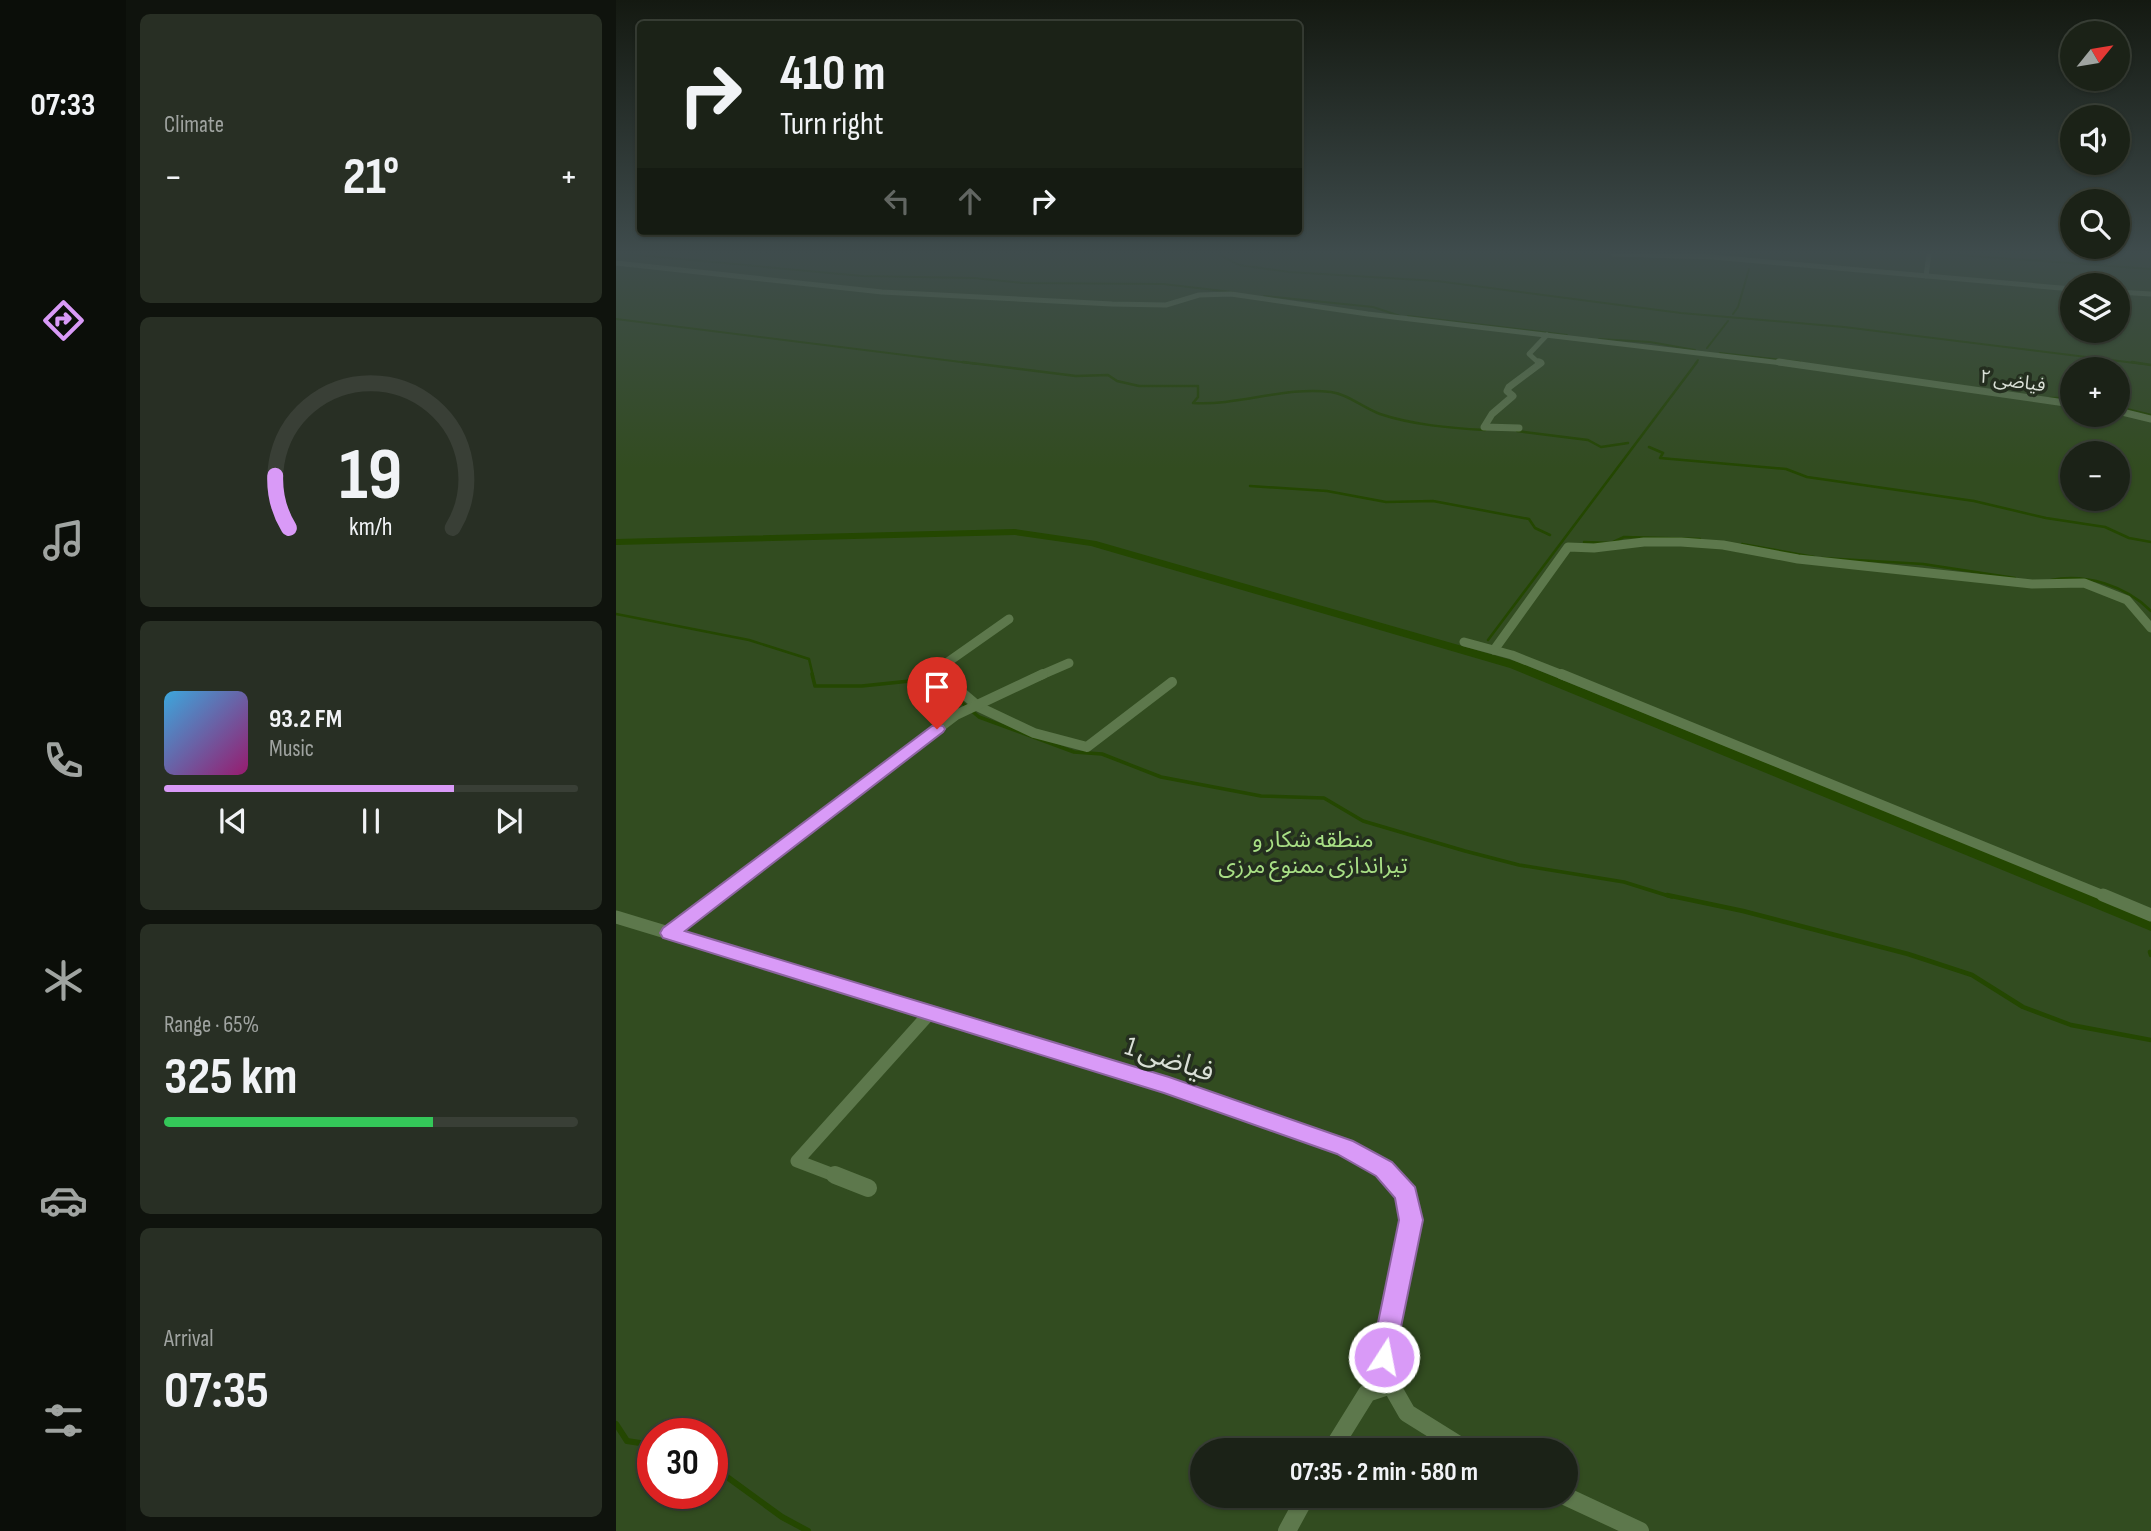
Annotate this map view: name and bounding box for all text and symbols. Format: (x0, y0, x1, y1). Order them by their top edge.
north arrow (2060, 21, 2130, 91)
map controls (2060, 21, 2130, 511)
text: 410 m (780, 45, 886, 104)
icon: right (665, 49, 756, 140)
text: 07:33 (31, 86, 95, 125)
text: Turn right (780, 105, 884, 144)
button: sound (2060, 105, 2130, 175)
text: Climate (164, 111, 224, 139)
text: 21° (343, 146, 399, 209)
text: − (164, 155, 183, 200)
text: + (559, 155, 578, 200)
icon: left (878, 182, 916, 220)
icon: ahead (951, 182, 989, 220)
icon: right (1024, 182, 1062, 220)
button: search (2060, 189, 2130, 259)
button: layers (2060, 273, 2130, 343)
icon: directions (39, 296, 88, 345)
button: + (2060, 357, 2130, 427)
street label: فیاضی ۲ (1978, 365, 2047, 397)
text: 19 (339, 433, 403, 521)
button: − (2060, 441, 2130, 511)
text: km/h (349, 512, 393, 543)
icon: music (39, 516, 88, 565)
pin (907, 657, 967, 729)
icon: arrive (918, 668, 956, 706)
text: 93.2 FM (269, 704, 342, 735)
text: Music (269, 735, 314, 763)
icon: phone (39, 736, 88, 785)
icon: previous (214, 802, 252, 840)
icon: pause (352, 802, 390, 840)
icon: next (490, 802, 528, 840)
park label: منطقه شکار و تیراندازی ممنوع مرزی (1218, 826, 1408, 882)
icon: climate (39, 956, 88, 1005)
text: Range · 65% (164, 1011, 259, 1039)
street label: فیاضی 1 (1121, 1030, 1218, 1089)
text: 325 km (164, 1046, 297, 1109)
icon: car (39, 1176, 88, 1225)
position arrow (1347, 1320, 1421, 1394)
text: Arrival (164, 1325, 213, 1353)
text: 07:35 (164, 1360, 269, 1423)
icon: filters (39, 1396, 88, 1445)
speed limit sign: 30 (637, 1418, 728, 1509)
text: 07:35 · 2 min · 580 m (1290, 1457, 1478, 1488)

